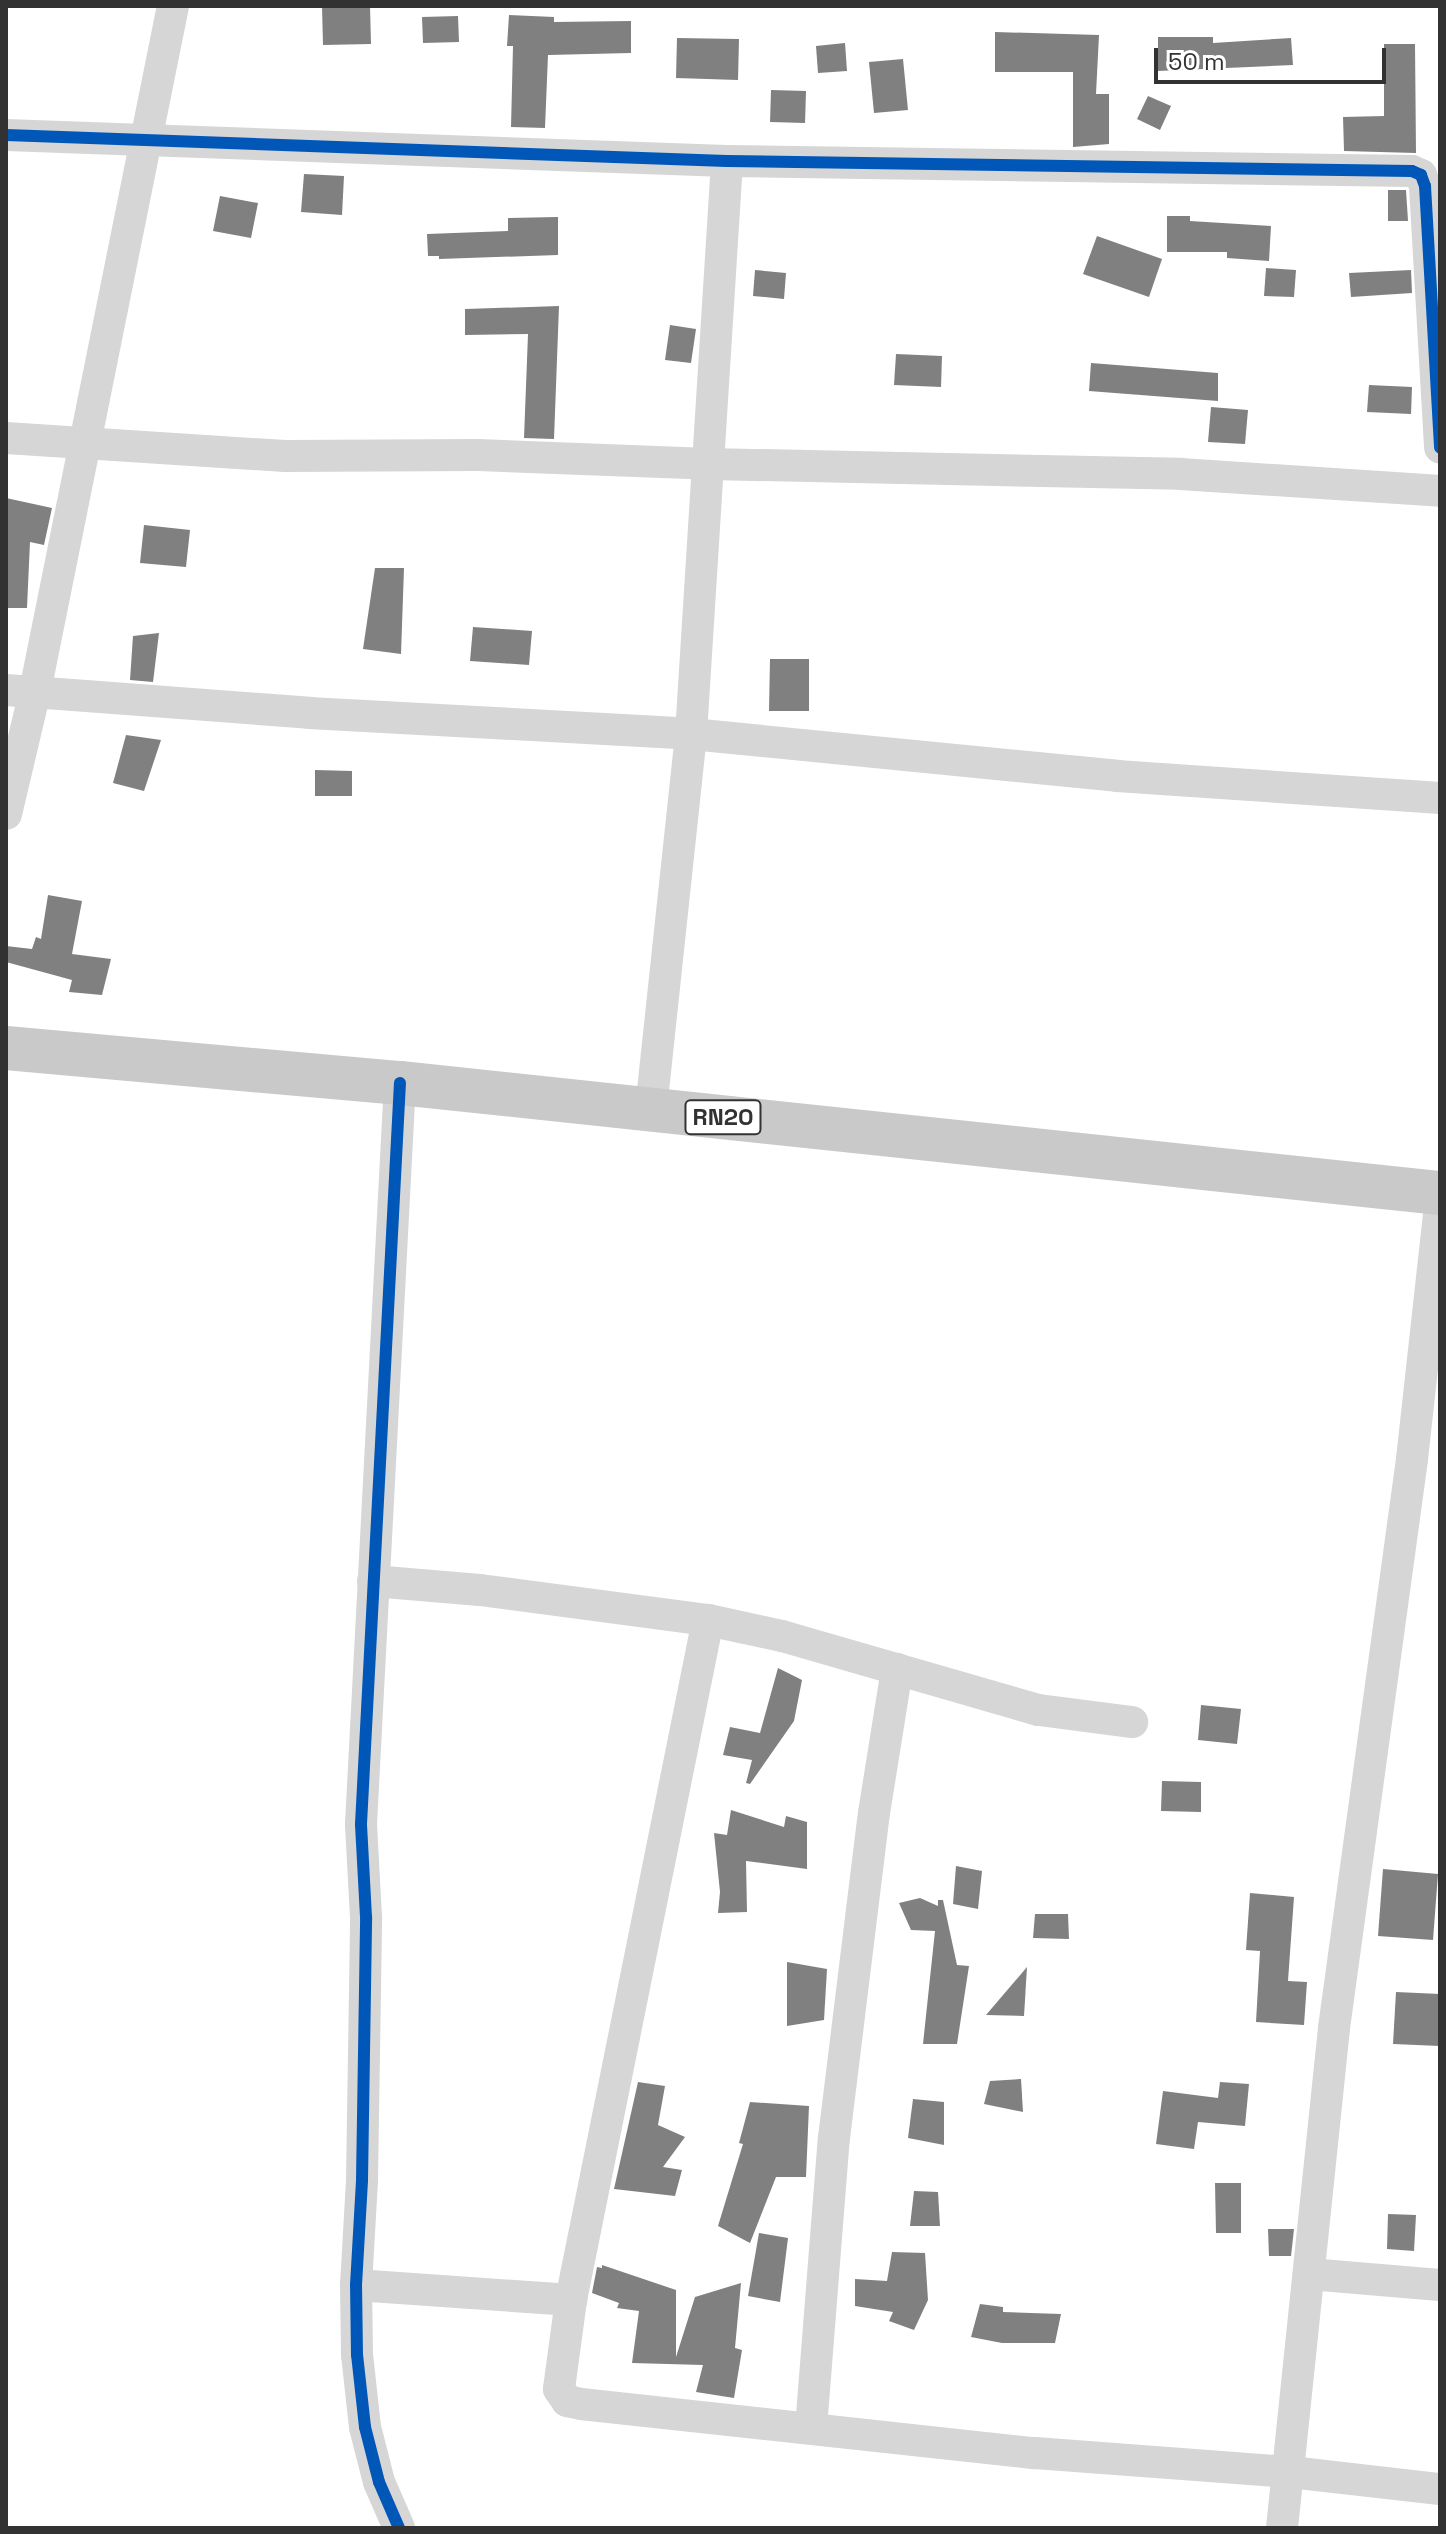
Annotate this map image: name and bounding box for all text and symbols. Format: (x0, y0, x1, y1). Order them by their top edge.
scale bar (1158, 32, 1390, 82)
text: 50 m (1168, 46, 1225, 77)
road number: RN20 (683, 1097, 763, 1137)

